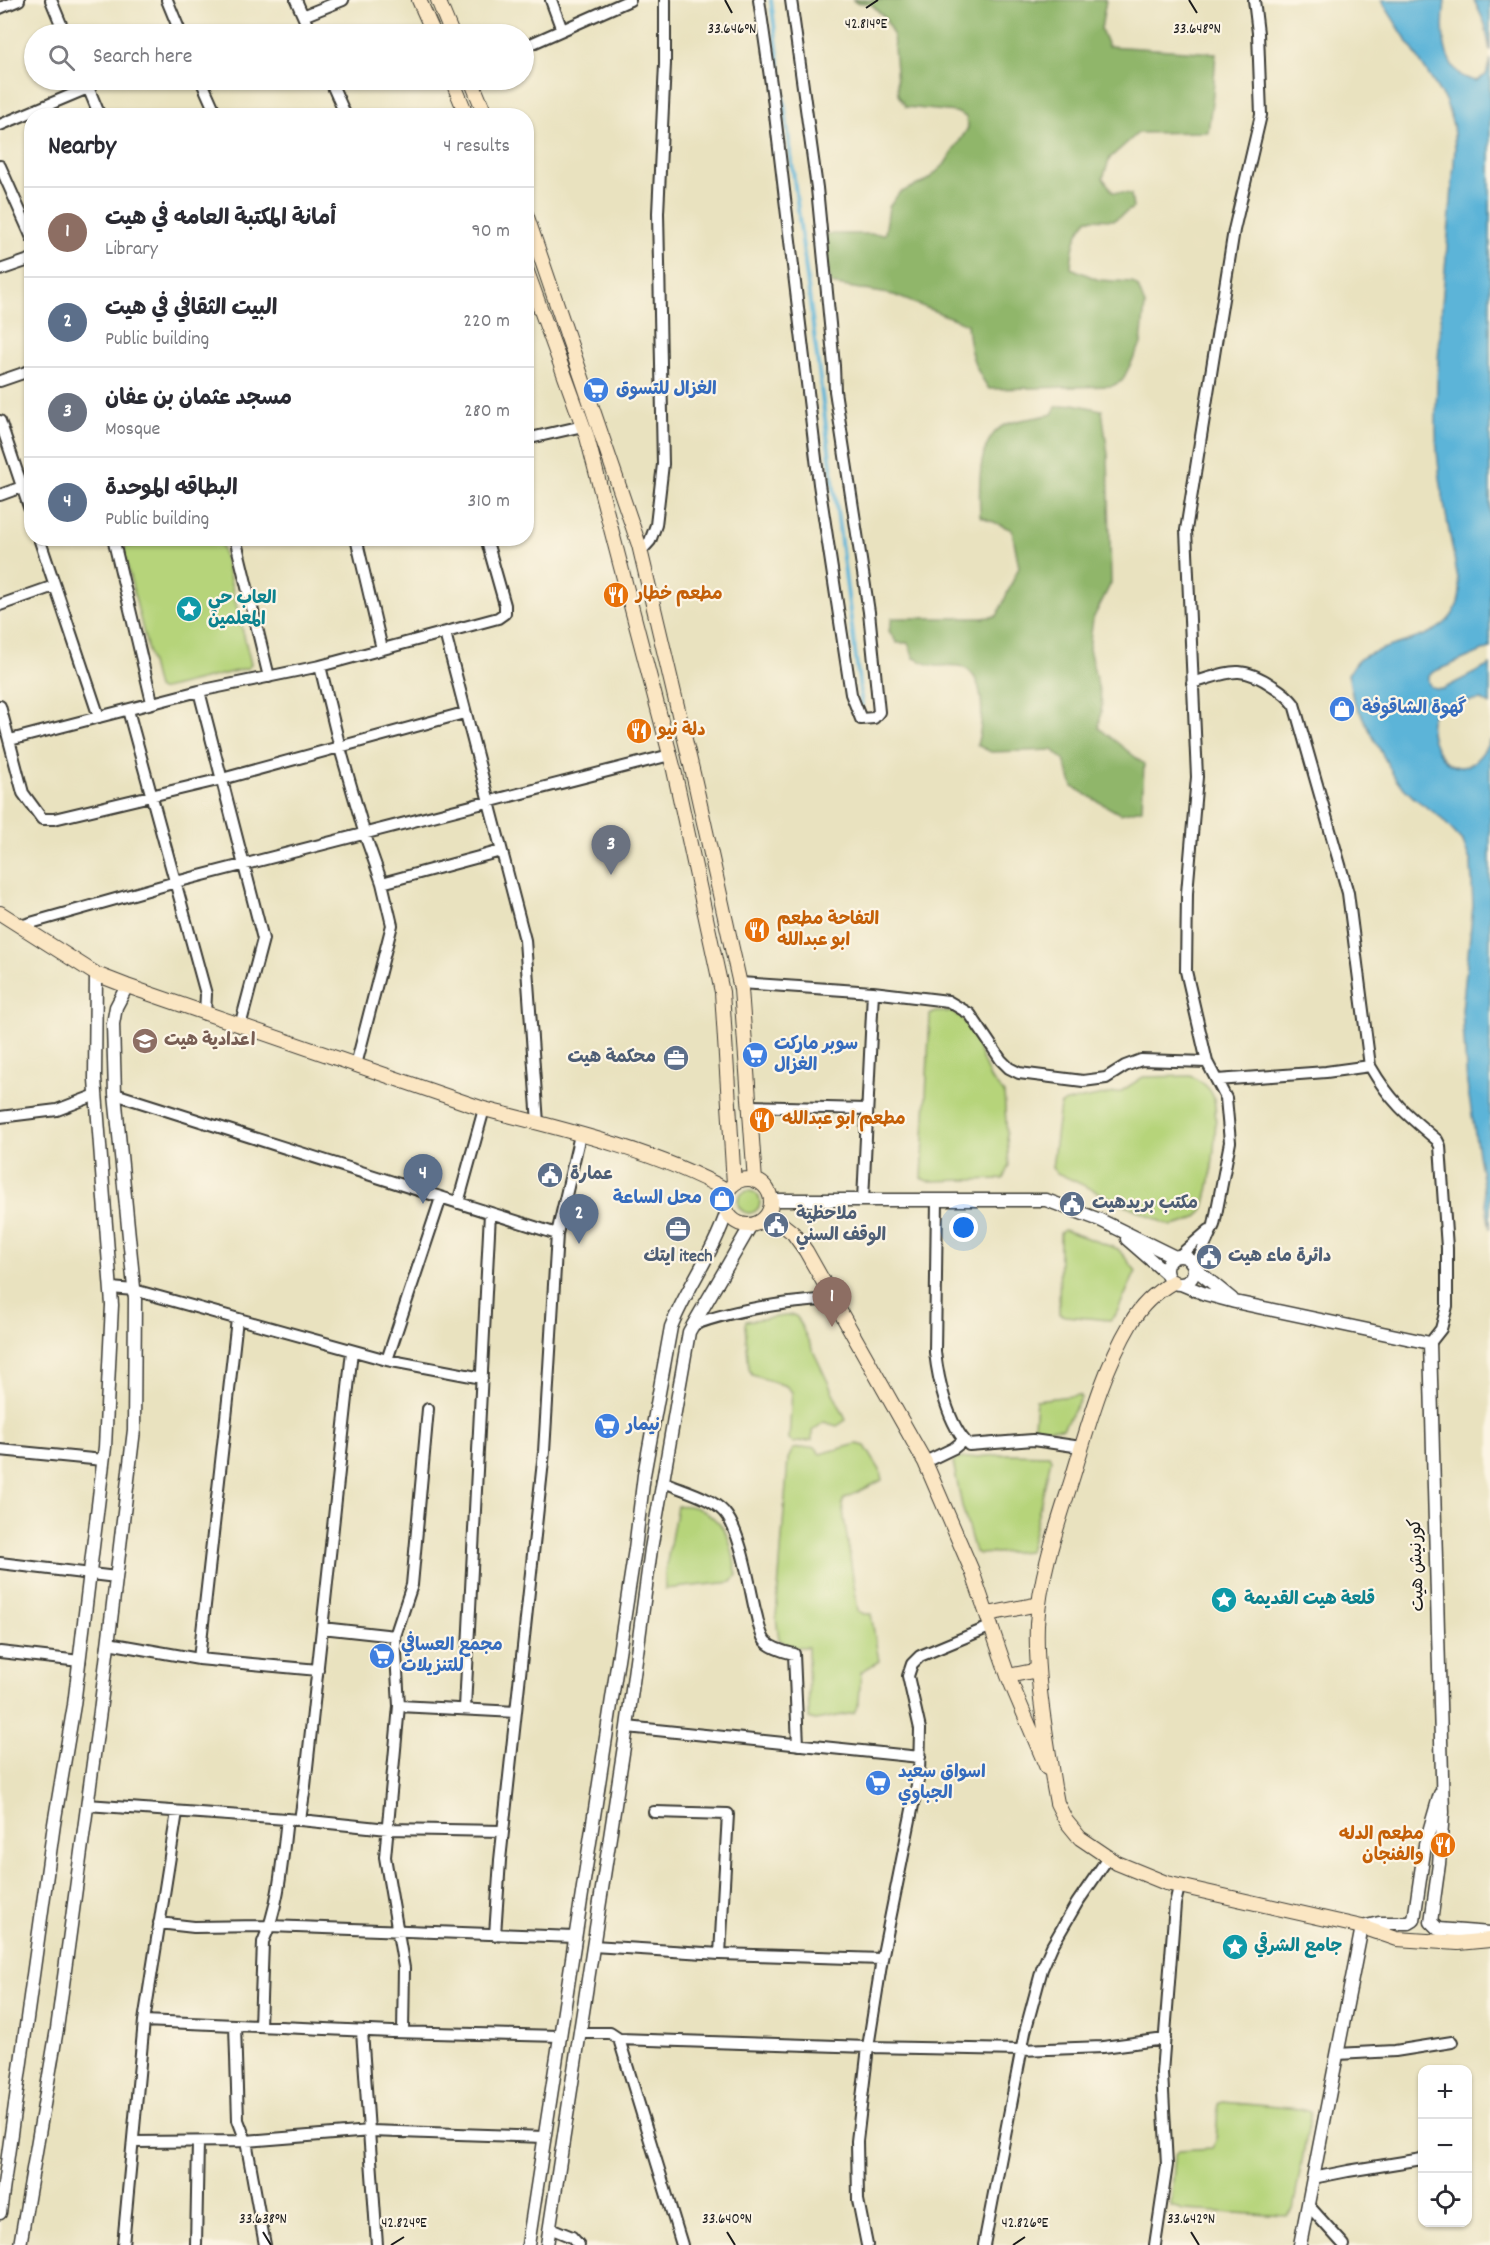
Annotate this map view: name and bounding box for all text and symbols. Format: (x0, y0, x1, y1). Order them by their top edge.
text: 42.814°E (845, 14, 887, 36)
text: 33.646°N (708, 19, 756, 41)
text: 33.648°N (1173, 19, 1221, 41)
search box (24, 24, 534, 90)
icon: search (45, 41, 78, 74)
text: Search here (93, 42, 192, 73)
text: Nearby (48, 129, 116, 166)
text: 4 results (443, 133, 510, 161)
text: أمانة المكتبة العامه في هيت (105, 204, 336, 235)
text: 1 (65, 218, 70, 246)
text: 90 m (472, 218, 510, 246)
text: Library (105, 236, 158, 264)
text: البيت الثقافي في هيت (105, 294, 277, 325)
text: 2 (63, 308, 72, 336)
text: 220 m (463, 308, 510, 336)
text: Public building (105, 326, 209, 354)
supermarket icon: الغزال للتسوق (581, 375, 611, 405)
place label: الغزال للتسوق (616, 378, 717, 403)
text: مسجد عثمان بن عفان (105, 384, 292, 415)
text: 3 (63, 398, 72, 426)
text: 280 m (464, 398, 510, 426)
text: Mosque (105, 416, 160, 444)
text: البطاقه الموحدة (105, 474, 238, 505)
text: 4 (63, 488, 72, 516)
text: 310 m (468, 488, 510, 516)
text: Public building (105, 506, 209, 534)
restaurant icon: مطعم خطار (601, 580, 631, 610)
place label: مطعم خطار (634, 583, 723, 608)
place label: العاب حي المعلمين (208, 587, 276, 633)
place icon: العاب حي المعلمين (174, 594, 204, 624)
shop icon: گهوة الشاقوفة (1327, 694, 1357, 724)
place label: گهوة الشاقوفة (1362, 696, 1467, 722)
restaurant icon: دلة نيو (624, 716, 654, 746)
place label: دلة نيو (656, 719, 706, 744)
pin: 3 (592, 826, 630, 875)
place label: التفاحة مطعم ابو عبدالله (777, 908, 879, 954)
restaurant icon: التفاحة مطعم ابو عبدالله (742, 915, 772, 945)
school or university icon: اعدادية هيت (130, 1026, 160, 1056)
place label: اعدادية هيت (164, 1029, 255, 1054)
place label: سوبر ماركت الغزال (774, 1033, 858, 1079)
supermarket icon: سوبر ماركت الغزال (740, 1040, 770, 1070)
office icon: محكمة هيت (661, 1043, 691, 1073)
place label: محكمة هيت (567, 1046, 656, 1071)
restaurant icon: مطعم ابو عبدالله (747, 1105, 777, 1135)
place label: مطعم ابو عبدالله (782, 1108, 906, 1133)
pin: 4 (404, 1154, 442, 1204)
public building icon: عمارة (535, 1160, 565, 1190)
place label: عمارة (570, 1163, 614, 1188)
shop icon: محل الساعة (707, 1184, 737, 1214)
place label: محل الساعة (613, 1187, 702, 1212)
public building icon: مكتب بريدهيت (1057, 1189, 1087, 1219)
place label: مكتب بريدهيت (1092, 1192, 1198, 1217)
pin: 2 (560, 1194, 598, 1244)
place label: ملاحظية الوقف السني (796, 1203, 886, 1250)
public building icon: ملاحظية الوقف السني (761, 1210, 791, 1240)
your location (949, 1213, 978, 1242)
office icon: ايتك itech (663, 1214, 693, 1244)
public building icon: دائرة ماء هيت (1194, 1242, 1224, 1272)
place label: ايتك itech (643, 1245, 713, 1270)
place label: دائرة ماء هيت (1228, 1245, 1331, 1270)
pin: 1 (812, 1278, 852, 1327)
supermarket icon: نيمار (592, 1411, 622, 1441)
place label: نيمار (625, 1414, 660, 1439)
street label: كورنيش هيت (1404, 1518, 1432, 1612)
place icon: قلعة هيت القديمة (1209, 1585, 1239, 1615)
place label: قلعة هيت القديمة (1244, 1588, 1375, 1613)
place label: مجمع العسافي للتنزيلات (401, 1631, 503, 1680)
supermarket icon: مجمع العسافي للتنزيلات (367, 1641, 397, 1671)
place label: اسواق سعيد الجباوي (898, 1761, 986, 1807)
supermarket icon: اسواق سعيد الجباوي (863, 1768, 893, 1798)
place label: مطعم الدله والفنجان (1339, 1823, 1424, 1869)
restaurant icon: مطعم الدله والفنجان (1428, 1830, 1458, 1860)
place icon: جامع الشرقي (1220, 1932, 1250, 1962)
place label: جامع الشرقي (1254, 1932, 1342, 1960)
map controls (1418, 2065, 1472, 2227)
button: + (1418, 2065, 1472, 2119)
button: − (1418, 2119, 1472, 2173)
button: locate (1418, 2173, 1472, 2227)
text: 33.638°N (239, 2209, 287, 2231)
text: 33.640°N (702, 2209, 752, 2231)
text: 33.642°N (1167, 2209, 1215, 2231)
text: 42.824°E (381, 2213, 427, 2235)
text: 42.826°E (1002, 2213, 1049, 2235)

